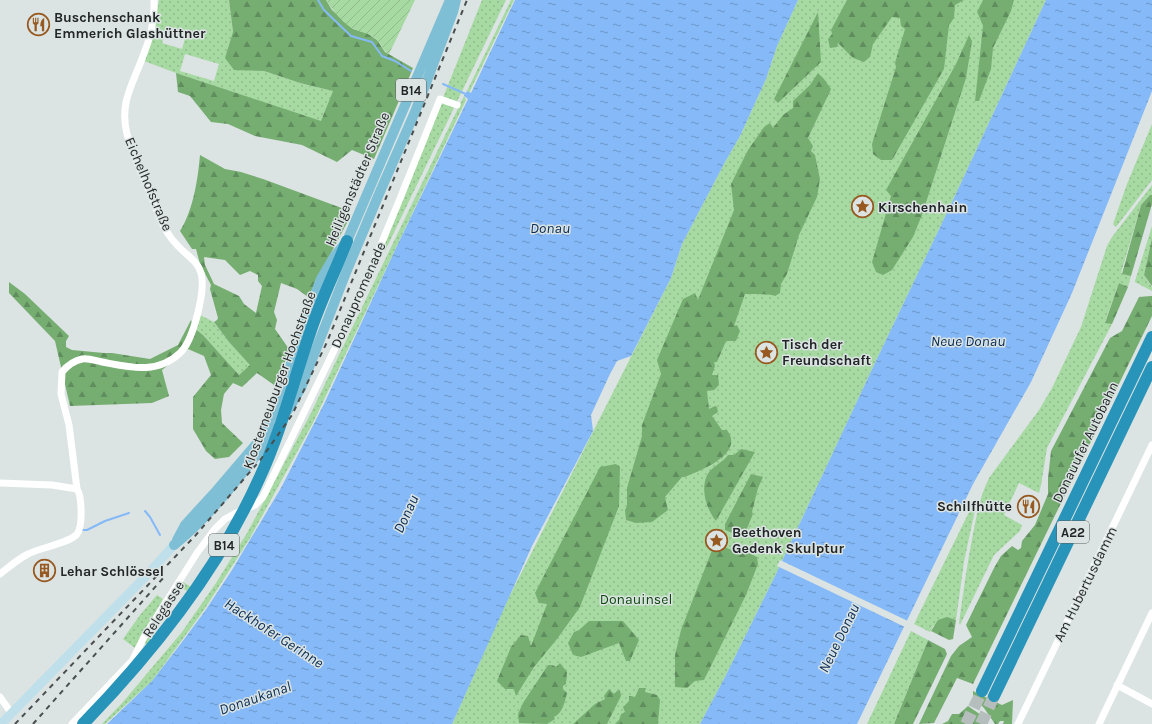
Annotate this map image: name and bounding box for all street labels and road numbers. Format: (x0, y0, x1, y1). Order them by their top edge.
road number: B14 (396, 79, 426, 101)
street label: Heiligenstädter Straße (321, 110, 393, 249)
street label: Eichelhofstraße (121, 135, 176, 234)
street label: Donaupromenade (327, 240, 389, 351)
street label: Klosterneuburger Hochstraße (239, 289, 320, 471)
street label: Donauufer Autobahn (1049, 379, 1122, 506)
road number: A22 (1057, 521, 1089, 543)
street label: Am Hubertusdamm (1050, 524, 1121, 645)
road number: B14 (209, 534, 239, 556)
street label: Relegasse (139, 578, 188, 641)

